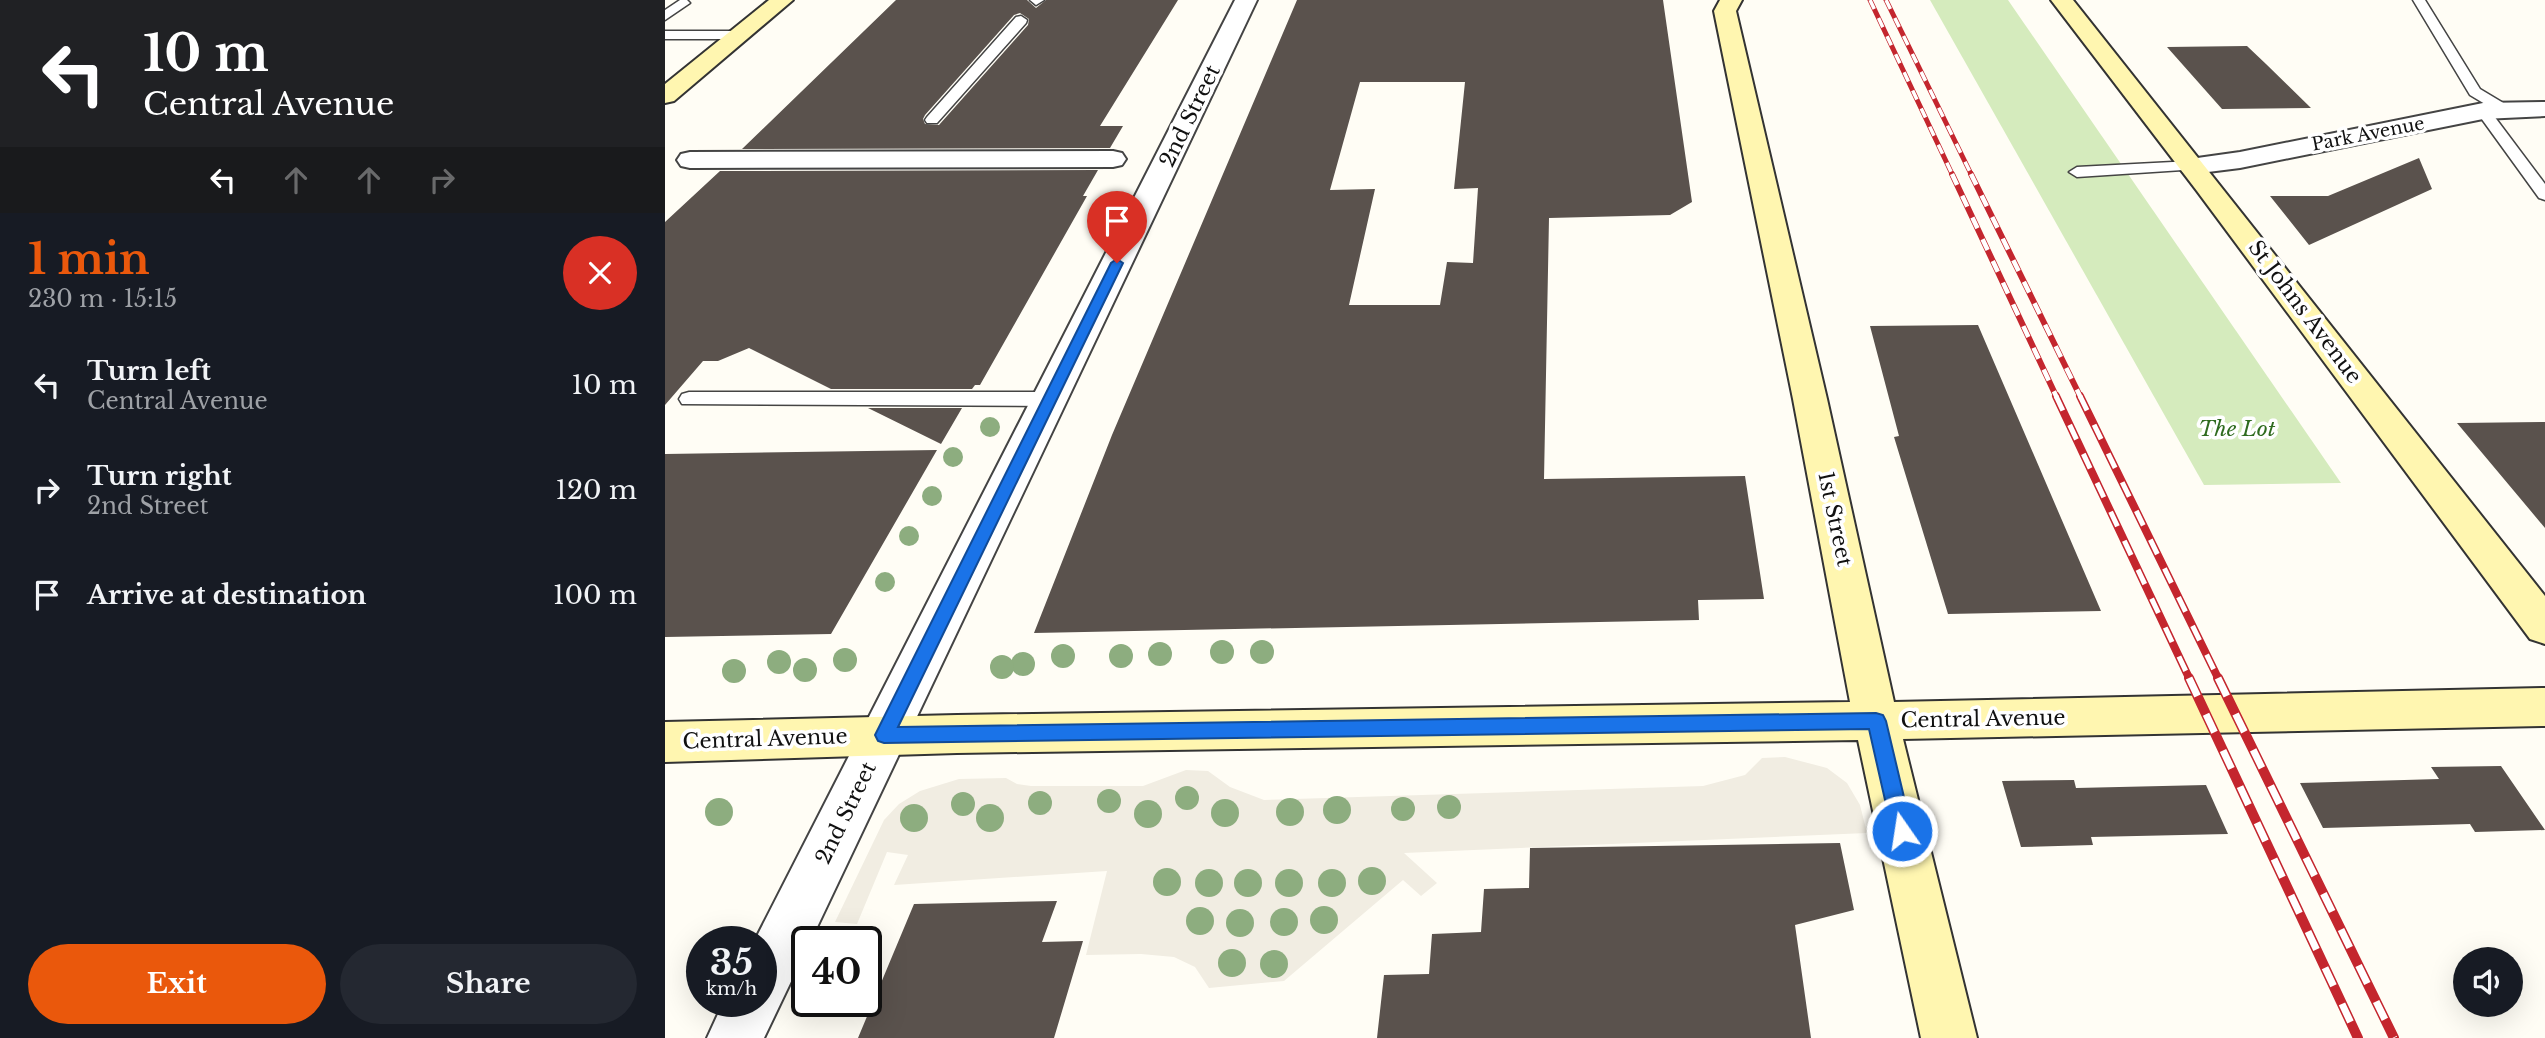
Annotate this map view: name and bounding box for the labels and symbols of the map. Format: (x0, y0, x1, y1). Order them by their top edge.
street label: 2nd Street (1154, 60, 1226, 171)
street label: Park Avenue (2310, 112, 2426, 156)
pin (1087, 191, 1147, 263)
street label: St Johns Avenue (2243, 235, 2367, 389)
park label: The Lot (2199, 416, 2276, 442)
street label: 1st Street (1812, 469, 1858, 569)
street label: Central Avenue (1900, 705, 2066, 733)
street label: Central Avenue (682, 723, 848, 755)
street label: 2nd Street (810, 757, 882, 868)
position arrow (1865, 794, 1939, 868)
speed limit sign: 40 (791, 926, 882, 1017)

